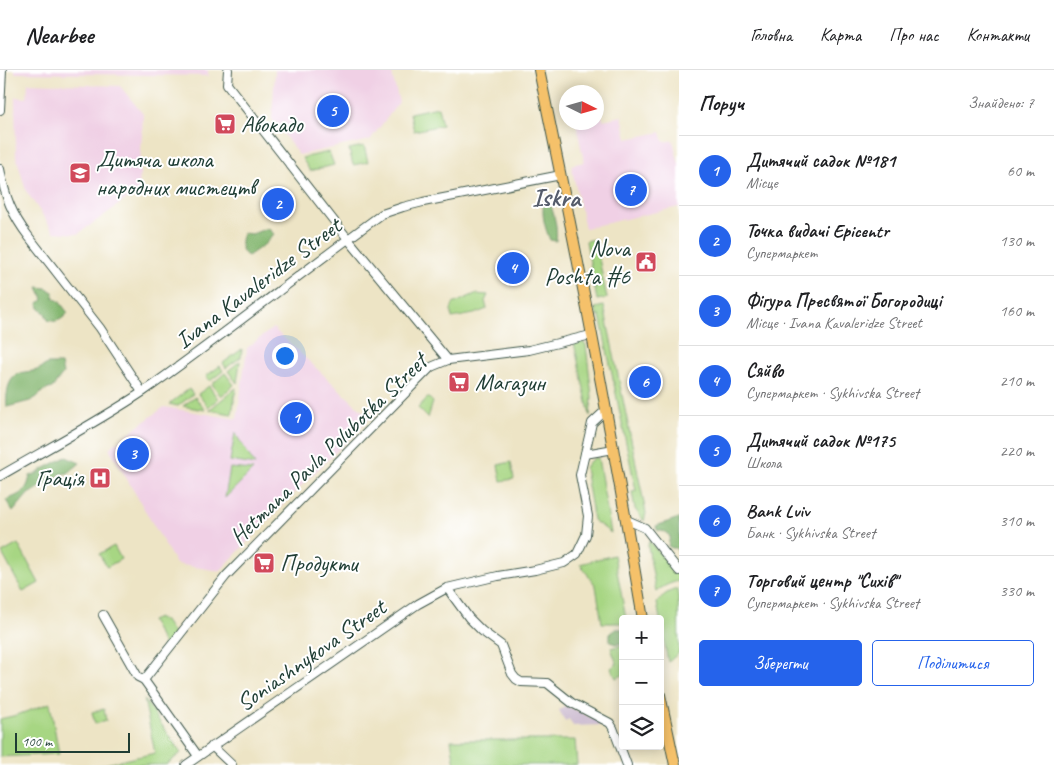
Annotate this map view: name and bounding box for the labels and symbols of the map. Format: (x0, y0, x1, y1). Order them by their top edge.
north arrow (559, 85, 604, 130)
pin: 5 (317, 92, 349, 130)
place label: Авокадо (241, 109, 304, 139)
supermarket icon: Авокадо (213, 112, 237, 136)
place label: Дитяча школа народних мистецтв (96, 144, 259, 202)
school or university icon: Дитяча школа народних мистецтв (68, 161, 92, 185)
pin: 7 (615, 171, 647, 209)
district label: Iskra (532, 182, 582, 214)
pin: 2 (262, 185, 294, 223)
street label: Ivana Kavaleridze Street (169, 210, 349, 355)
place label: Nova Poshta #6 (544, 233, 631, 291)
pin: 4 (497, 249, 529, 287)
public building icon: Nova Poshta #6 (634, 250, 658, 274)
your location (272, 343, 298, 369)
street label: Hetmana Pavla Polubotka Street (223, 345, 435, 551)
pin: 6 (629, 363, 661, 401)
place label: Магазин (475, 367, 547, 397)
supermarket icon: Магазин (447, 370, 471, 394)
pin: 1 (280, 399, 312, 437)
pin: 3 (117, 435, 149, 473)
place label: Грація (36, 463, 85, 493)
hospital icon: Грація (88, 466, 112, 490)
place label: Продукти (280, 548, 360, 578)
supermarket icon: Продукти (252, 551, 276, 575)
street label: Soniashnykova Street (230, 591, 393, 718)
scale bar (15, 730, 130, 753)

